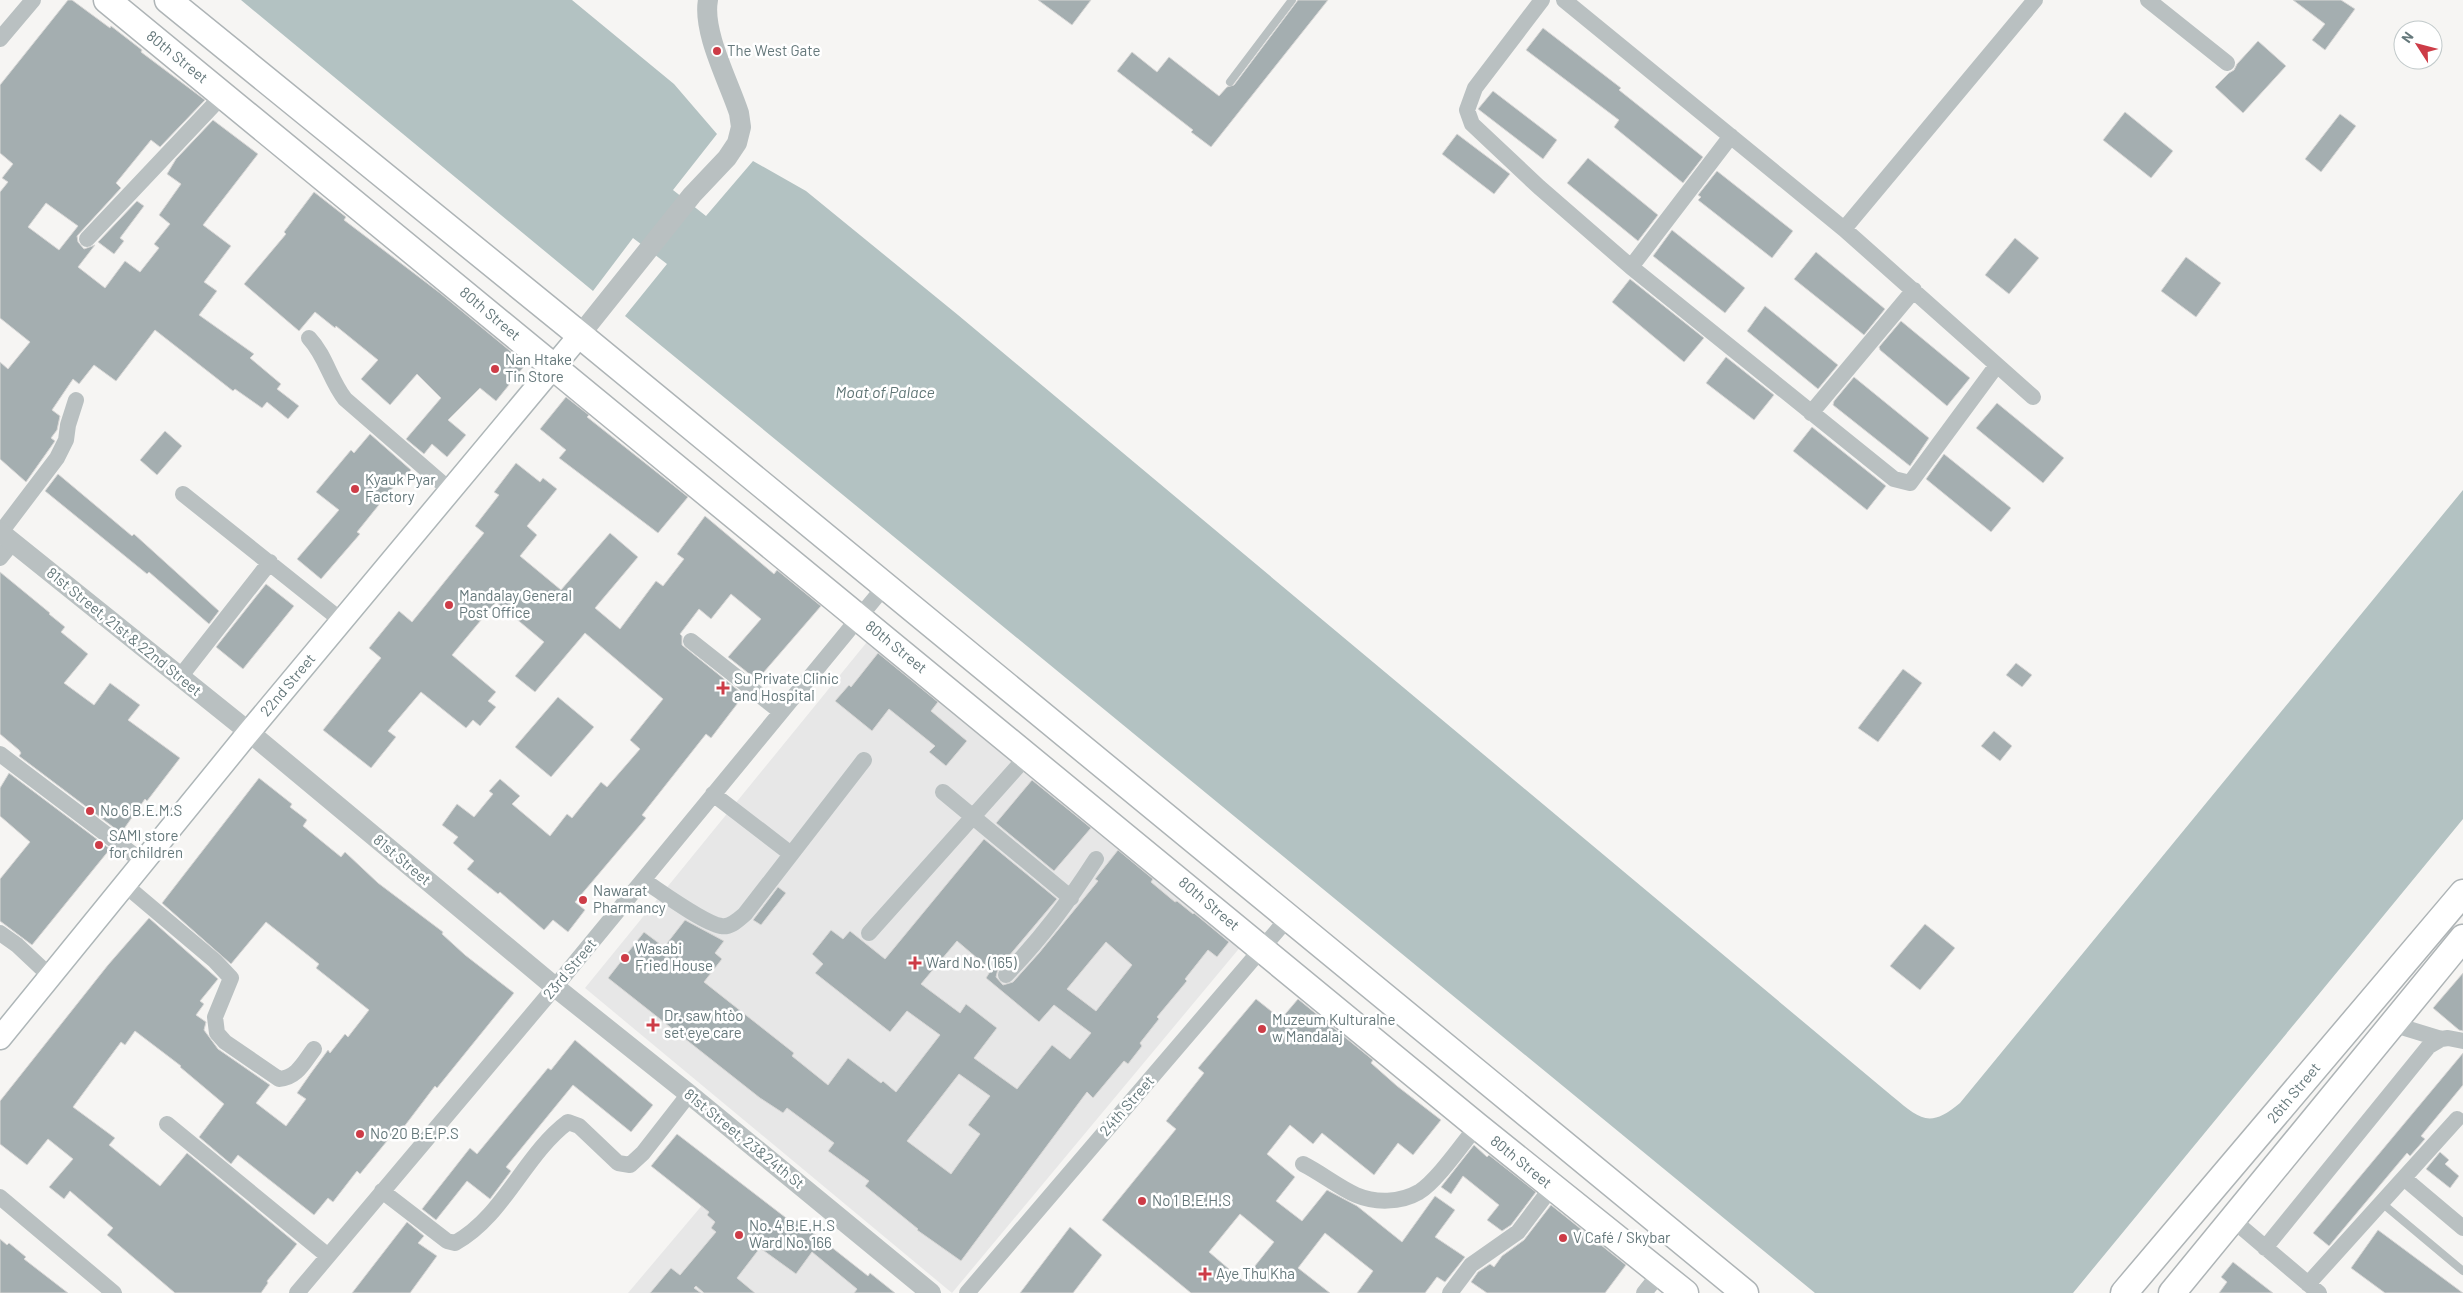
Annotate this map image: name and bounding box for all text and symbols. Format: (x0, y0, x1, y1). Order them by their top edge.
north arrow (2393, 20, 2443, 70)
street label: 80th Street (143, 26, 212, 86)
text: N (2397, 28, 2417, 46)
place label: The West Gate (727, 41, 820, 59)
marker: The West Gate (711, 45, 723, 57)
street label: 80th Street (457, 283, 525, 344)
place label: Nan Htake Tin Store (505, 350, 572, 385)
marker: Nan Htake Tin Store (489, 363, 501, 375)
water label: Moat of Palace (835, 382, 935, 401)
place label: Kyauk Pyar Factory (365, 470, 436, 505)
marker: Kyauk Pyar Factory (349, 483, 361, 495)
street label: 81st Street, 21st & 22nd Street (44, 563, 206, 699)
place label: Mandalay General Post Office (459, 586, 572, 621)
marker: Mandalay General Post Office (443, 599, 455, 611)
street label: 80th Street (862, 616, 931, 676)
street label: 22nd Street (256, 649, 319, 719)
place label: Su Private Clinic and Hospital (734, 669, 839, 704)
marker: Su Private Clinic and Hospital (716, 681, 730, 695)
place label: No 6 B.E.M.S (100, 801, 182, 819)
marker: No 6 B.E.M.S (84, 805, 96, 817)
place label: SAMI store for children (109, 826, 183, 861)
street label: 81st Street (370, 830, 435, 888)
marker: SAMI store for children (93, 839, 105, 851)
street label: 80th Street (1176, 873, 1244, 934)
place label: Nawarat Pharmancy (593, 881, 666, 916)
marker: Nawarat Pharmancy (577, 894, 589, 906)
street label: 23rd Street (539, 935, 600, 1002)
place label: Wasabi Fried House (635, 939, 713, 974)
marker: Wasabi Fried House (619, 952, 631, 964)
place label: Ward No. (165) (926, 953, 1017, 971)
marker: Ward No. (165) (908, 956, 922, 970)
place label: Dr. saw htòo set eye care (664, 1006, 744, 1041)
place label: Muzeum Kulturalne w Mandalaj (1272, 1010, 1396, 1045)
marker: Dr. saw htòo set eye care (646, 1018, 660, 1032)
marker: Muzeum Kulturalne w Mandalaj (1256, 1023, 1268, 1035)
street label: 26th Street (2263, 1059, 2324, 1126)
street label: 24th Street (1095, 1072, 1157, 1139)
street label: 81st Street, 23&24th St (681, 1084, 808, 1192)
place label: No 20 B.E.P.S (370, 1124, 459, 1142)
marker: No 20 B.E.P.S (354, 1128, 366, 1140)
street label: 80th Street (1487, 1131, 1556, 1191)
place label: No 1 B.E.H.S (1152, 1191, 1231, 1209)
marker: No 1 B.E.H.S (1136, 1195, 1148, 1207)
place label: No. 4 B.E.H.S Ward No. 166 (749, 1216, 835, 1251)
place label: V Café / Skybar (1573, 1228, 1671, 1246)
marker: No. 4 B.E.H.S Ward No. 166 (733, 1229, 745, 1241)
marker: V Café / Skybar (1557, 1232, 1569, 1244)
place label: Aye Thu Kha (1216, 1264, 1295, 1282)
marker: Aye Thu Kha (1198, 1267, 1212, 1281)

